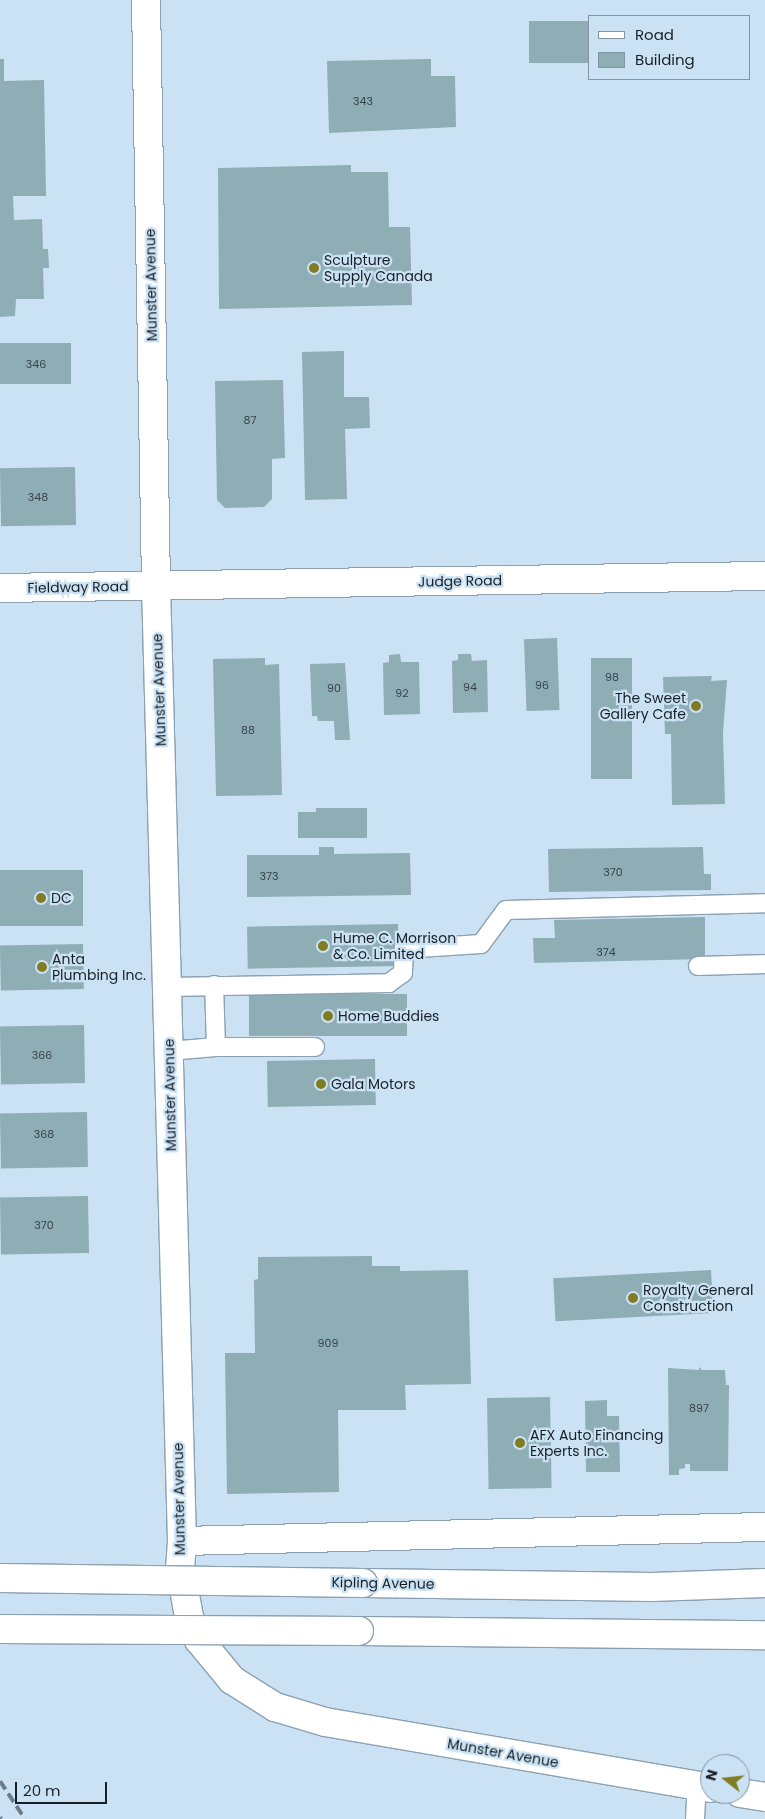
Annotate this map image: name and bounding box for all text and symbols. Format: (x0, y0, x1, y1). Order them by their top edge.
legend (588, 15, 750, 80)
text: Road (635, 24, 674, 45)
text: Building (635, 49, 695, 70)
house number: 343 (353, 94, 373, 108)
street label: Munster Avenue (142, 229, 160, 341)
place label: Sculpture Supply Canada (324, 252, 433, 284)
marker: Sculpture Supply Canada (308, 262, 320, 274)
house number: 346 (26, 357, 46, 371)
house number: 87 (244, 413, 256, 427)
house number: 348 (28, 490, 48, 504)
street label: Judge Road (418, 572, 502, 590)
street label: Fieldway Road (27, 578, 129, 596)
street label: Munster Avenue (149, 633, 169, 747)
house number: 98 (605, 670, 619, 684)
house number: 96 (535, 678, 549, 692)
house number: 94 (463, 680, 477, 694)
house number: 90 (327, 681, 341, 695)
house number: 92 (395, 686, 409, 700)
place label: The Sweet Gallery Cafe (600, 690, 686, 722)
marker: The Sweet Gallery Cafe (690, 700, 702, 712)
house number: 88 (241, 723, 255, 737)
house number: 370 (603, 865, 623, 879)
house number: 373 (260, 869, 278, 883)
place label: DC (51, 890, 72, 906)
marker: DC (35, 892, 47, 904)
place label: Hume C. Morrison & Co. Limited (333, 930, 456, 962)
marker: Hume C. Morrison & Co. Limited (317, 940, 329, 952)
house number: 374 (596, 945, 616, 959)
place label: Anta Plumbing Inc. (52, 951, 146, 984)
marker: Anta Plumbing Inc. (36, 961, 48, 973)
place label: Home Buddies (338, 1008, 439, 1024)
marker: Home Buddies (322, 1010, 334, 1022)
street label: Munster Avenue (161, 1039, 179, 1151)
house number: 366 (32, 1048, 52, 1062)
place label: Gala Motors (331, 1076, 416, 1092)
marker: Gala Motors (315, 1078, 327, 1090)
house number: 368 (34, 1127, 54, 1141)
house number: 370 (34, 1218, 54, 1232)
place label: Royalty General Construction (643, 1282, 753, 1314)
marker: Royalty General Construction (627, 1292, 639, 1304)
house number: 909 (318, 1336, 338, 1350)
house number: 897 (689, 1401, 709, 1415)
place label: AFX Auto Financing Experts Inc. (530, 1427, 663, 1460)
marker: AFX Auto Financing Experts Inc. (514, 1437, 526, 1449)
street label: Munster Avenue (170, 1443, 188, 1555)
street label: Kipling Avenue (331, 1574, 435, 1592)
street label: Munster Avenue (446, 1735, 560, 1771)
north arrow (700, 1754, 750, 1804)
text: N (700, 1767, 723, 1783)
scale bar (18, 1772, 110, 1804)
text: 20 m (23, 1780, 61, 1801)

